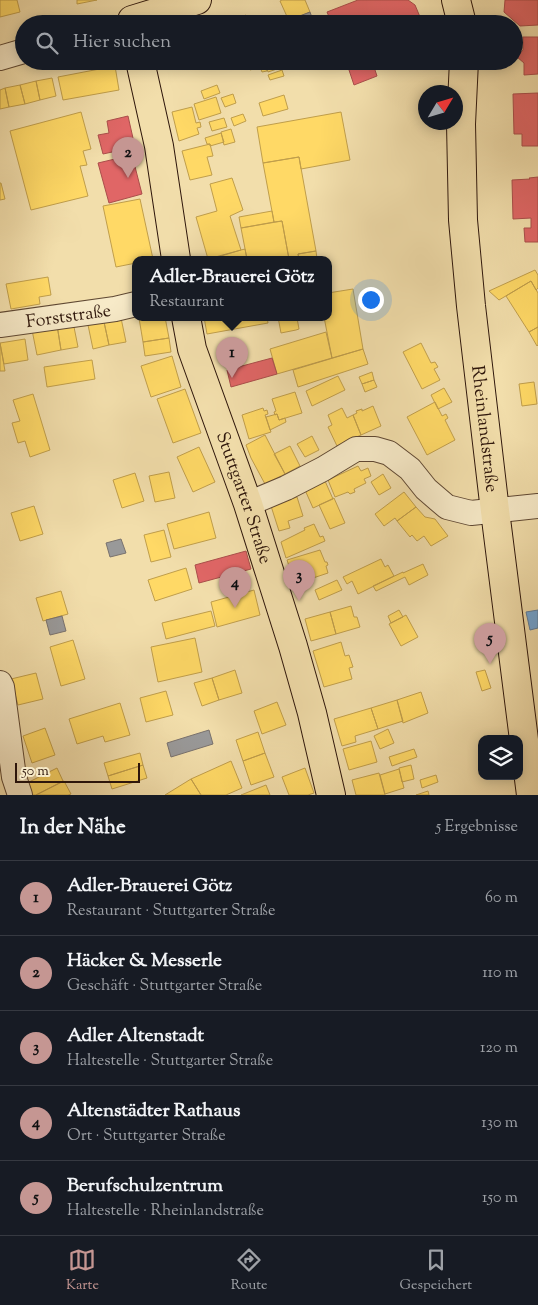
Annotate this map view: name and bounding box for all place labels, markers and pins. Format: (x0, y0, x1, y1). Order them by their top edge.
pin: 2 (112, 137, 144, 178)
pin: 1 (216, 337, 248, 378)
pin: 3 (283, 560, 315, 601)
pin: 4 (219, 567, 251, 608)
pin: 5 (474, 623, 506, 664)

